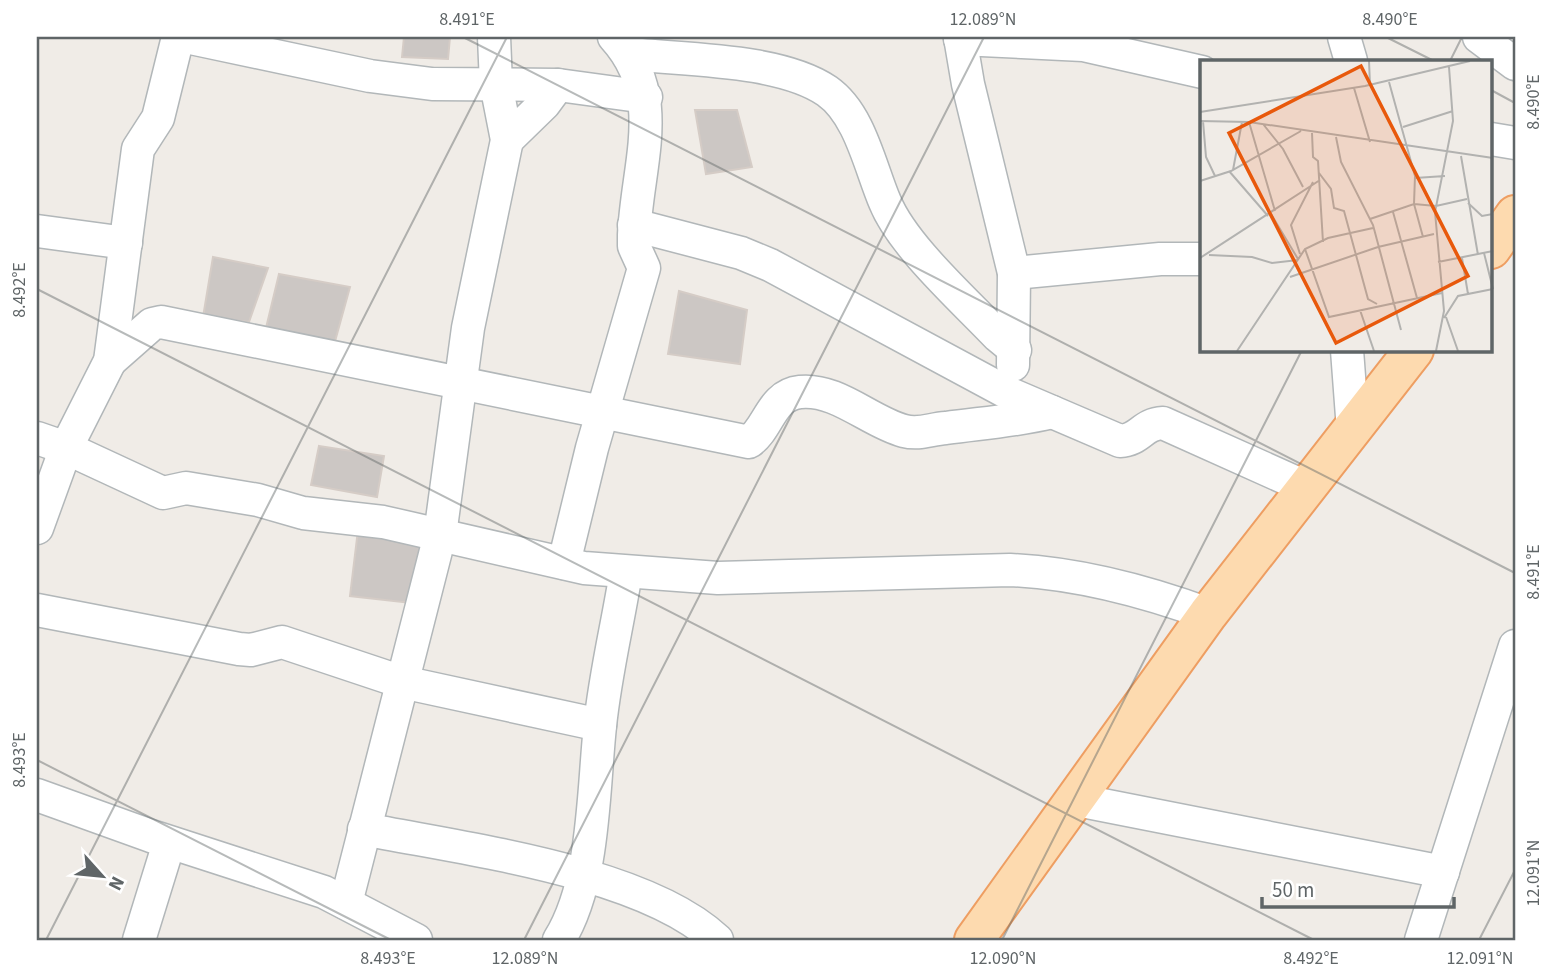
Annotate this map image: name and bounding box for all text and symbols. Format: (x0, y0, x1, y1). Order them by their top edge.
text: 8.491°E (439, 7, 495, 32)
text: 12.089°N (950, 7, 1016, 32)
text: 8.490°E (1362, 7, 1418, 32)
inset map (1200, 60, 1492, 352)
text: 8.490°E (1521, 74, 1546, 130)
text: 8.492°E (7, 262, 32, 318)
text: 8.491°E (1521, 544, 1546, 600)
text: 8.493°E (7, 732, 32, 788)
text: 12.091°N (1521, 840, 1546, 906)
north arrow (66, 841, 136, 911)
scale bar (1262, 865, 1454, 909)
text: N (101, 871, 131, 895)
text: 50 m (1272, 875, 1314, 905)
text: 8.493°E (360, 946, 416, 971)
text: 12.089°N (492, 946, 558, 971)
text: 12.090°N (970, 946, 1036, 971)
text: 8.492°E (1283, 946, 1339, 971)
text: 12.091°N (1447, 946, 1513, 971)

